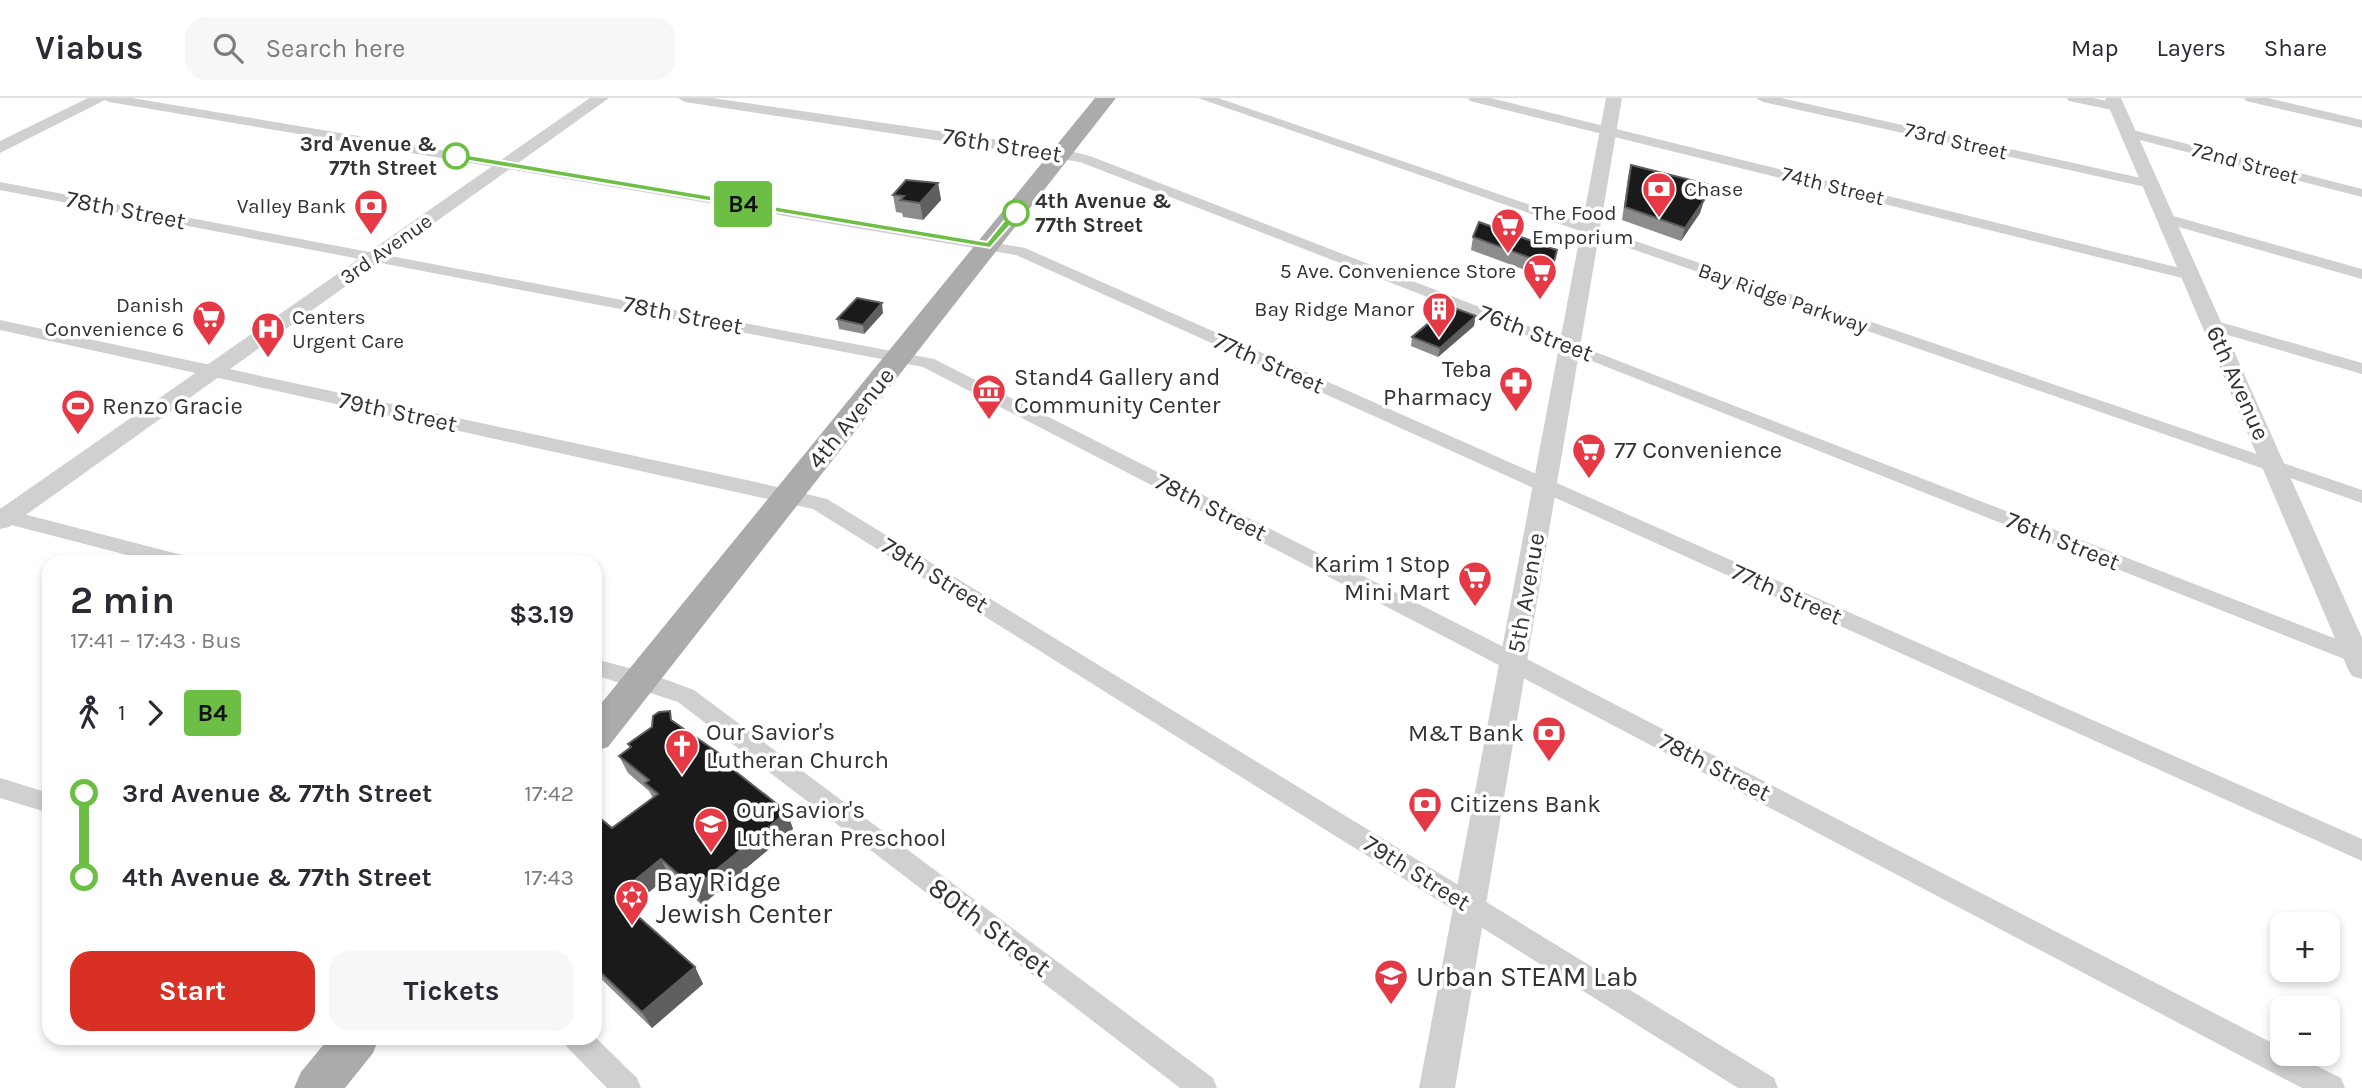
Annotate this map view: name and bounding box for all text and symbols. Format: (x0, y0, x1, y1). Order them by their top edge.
search box (185, 17, 675, 80)
text: Viabus (35, 29, 143, 67)
icon: search (209, 29, 247, 67)
text: Search here (265, 33, 405, 64)
text: Map (2071, 34, 2119, 62)
text: Layers (2157, 34, 2226, 62)
text: Share (2264, 34, 2327, 62)
street label: 73rd Street (1902, 118, 2010, 165)
street label: 76th Street (940, 122, 1064, 168)
place label: 3rd Avenue & 77th Street (300, 132, 437, 180)
street label: 72nd Street (2189, 137, 2301, 189)
marker: 3rd Avenue & 77th Street (443, 143, 469, 169)
street label: 74th Street (1779, 162, 1887, 210)
bank icon: Chase (1640, 170, 1678, 219)
place label: Chase (1684, 177, 1743, 201)
line badge: B4 (712, 181, 774, 227)
street label: 78th Street (64, 185, 188, 235)
bank icon: Valley Bank (352, 187, 390, 236)
place label: 4th Avenue & 77th Street (1035, 189, 1172, 237)
text: B4 (728, 190, 758, 218)
place label: Valley Bank (237, 194, 346, 218)
marker: 4th Avenue & 77th Street (1003, 200, 1029, 226)
place label: The Food Emporium (1532, 201, 1633, 249)
supermarket icon: The Food Emporium (1489, 206, 1527, 255)
street label: 3rd Avenue (335, 209, 437, 289)
supermarket icon: 5 Ave. Convenience Store (1521, 252, 1559, 301)
street label: Bay Ridge Parkway (1695, 258, 1871, 338)
place label: 5 Ave. Convenience Store (1280, 259, 1516, 283)
street label: 78th Street (621, 290, 745, 340)
building icon: Bay Ridge Manor (1420, 290, 1458, 339)
place label: Danish Convenience 6 (45, 293, 184, 341)
place label: Bay Ridge Manor (1254, 297, 1414, 321)
supermarket icon: Danish Convenience 6 (190, 298, 228, 347)
street label: 76th Street (1475, 298, 1597, 368)
place label: Centers Urgent Care (292, 305, 404, 353)
hospital icon: Centers Urgent Care (249, 310, 287, 359)
street label: 6th Avenue (2200, 322, 2276, 444)
street label: 77th Street (1210, 326, 1328, 400)
place label: Teba Pharmacy (1383, 355, 1492, 411)
street label: 4th Avenue (802, 362, 900, 474)
place label: Stand4 Gallery and Community Center (1014, 363, 1221, 419)
pharmacy icon: Teba Pharmacy (1497, 364, 1535, 413)
museum icon: Stand4 Gallery and Community Center (970, 372, 1008, 421)
street label: 79th Street (336, 386, 460, 438)
sports icon: Renzo Gracie (59, 387, 97, 436)
place label: Renzo Gracie (102, 392, 243, 420)
supermarket icon: 77 Convenience (1570, 431, 1608, 480)
place label: 77 Convenience (1614, 436, 1782, 464)
street label: 78th Street (1151, 467, 1271, 547)
street label: 76th Street (2002, 506, 2124, 576)
street label: 79th Street (877, 531, 993, 619)
street label: 5th Avenue (1502, 531, 1550, 655)
place label: Karim 1 Stop Mini Mart (1314, 550, 1450, 606)
street label: 77th Street (1728, 557, 1846, 631)
supermarket icon: Karim 1 Stop Mini Mart (1456, 559, 1494, 608)
text: 2 min (70, 578, 175, 623)
text: $3.19 (509, 599, 574, 630)
text: 17:41 – 17:43 · Bus (70, 627, 241, 654)
icon: walk (70, 694, 108, 732)
icon: forward (136, 694, 174, 732)
text: 1 (118, 699, 126, 726)
text: B4 (198, 699, 227, 727)
bank icon: M&T Bank (1530, 714, 1568, 763)
place label: Our Savior's Lutheran Church (706, 718, 889, 774)
place label: M&T Bank (1408, 719, 1524, 747)
church icon: Our Savior's Lutheran Church (663, 727, 701, 776)
street label: 78th Street (1655, 727, 1775, 807)
text: 3rd Avenue & 77th Street (122, 778, 432, 809)
text: 17:42 (524, 780, 574, 807)
bank icon: Citizens Bank (1406, 785, 1444, 834)
place label: Citizens Bank (1450, 790, 1601, 818)
place label: Our Savior's Lutheran Preschool (736, 796, 946, 852)
school or university icon: Our Savior's Lutheran Preschool (692, 805, 730, 854)
street label: 79th Street (1359, 829, 1475, 917)
text: 4th Avenue & 77th Street (122, 862, 432, 893)
text: 17:43 (524, 864, 574, 891)
place label: Bay Ridge Jewish Center (656, 865, 833, 930)
street label: 80th Street (922, 870, 1058, 984)
synagogue icon: Bay Ridge Jewish Center (613, 878, 651, 927)
map controls (2270, 912, 2340, 1066)
button: + (2270, 912, 2340, 982)
button: Start (70, 951, 315, 1031)
button: Tickets (329, 951, 574, 1031)
school or university icon: Urban STEAM Lab (1372, 957, 1410, 1006)
place label: Urban STEAM Lab (1416, 960, 1638, 993)
button: − (2270, 996, 2340, 1066)

